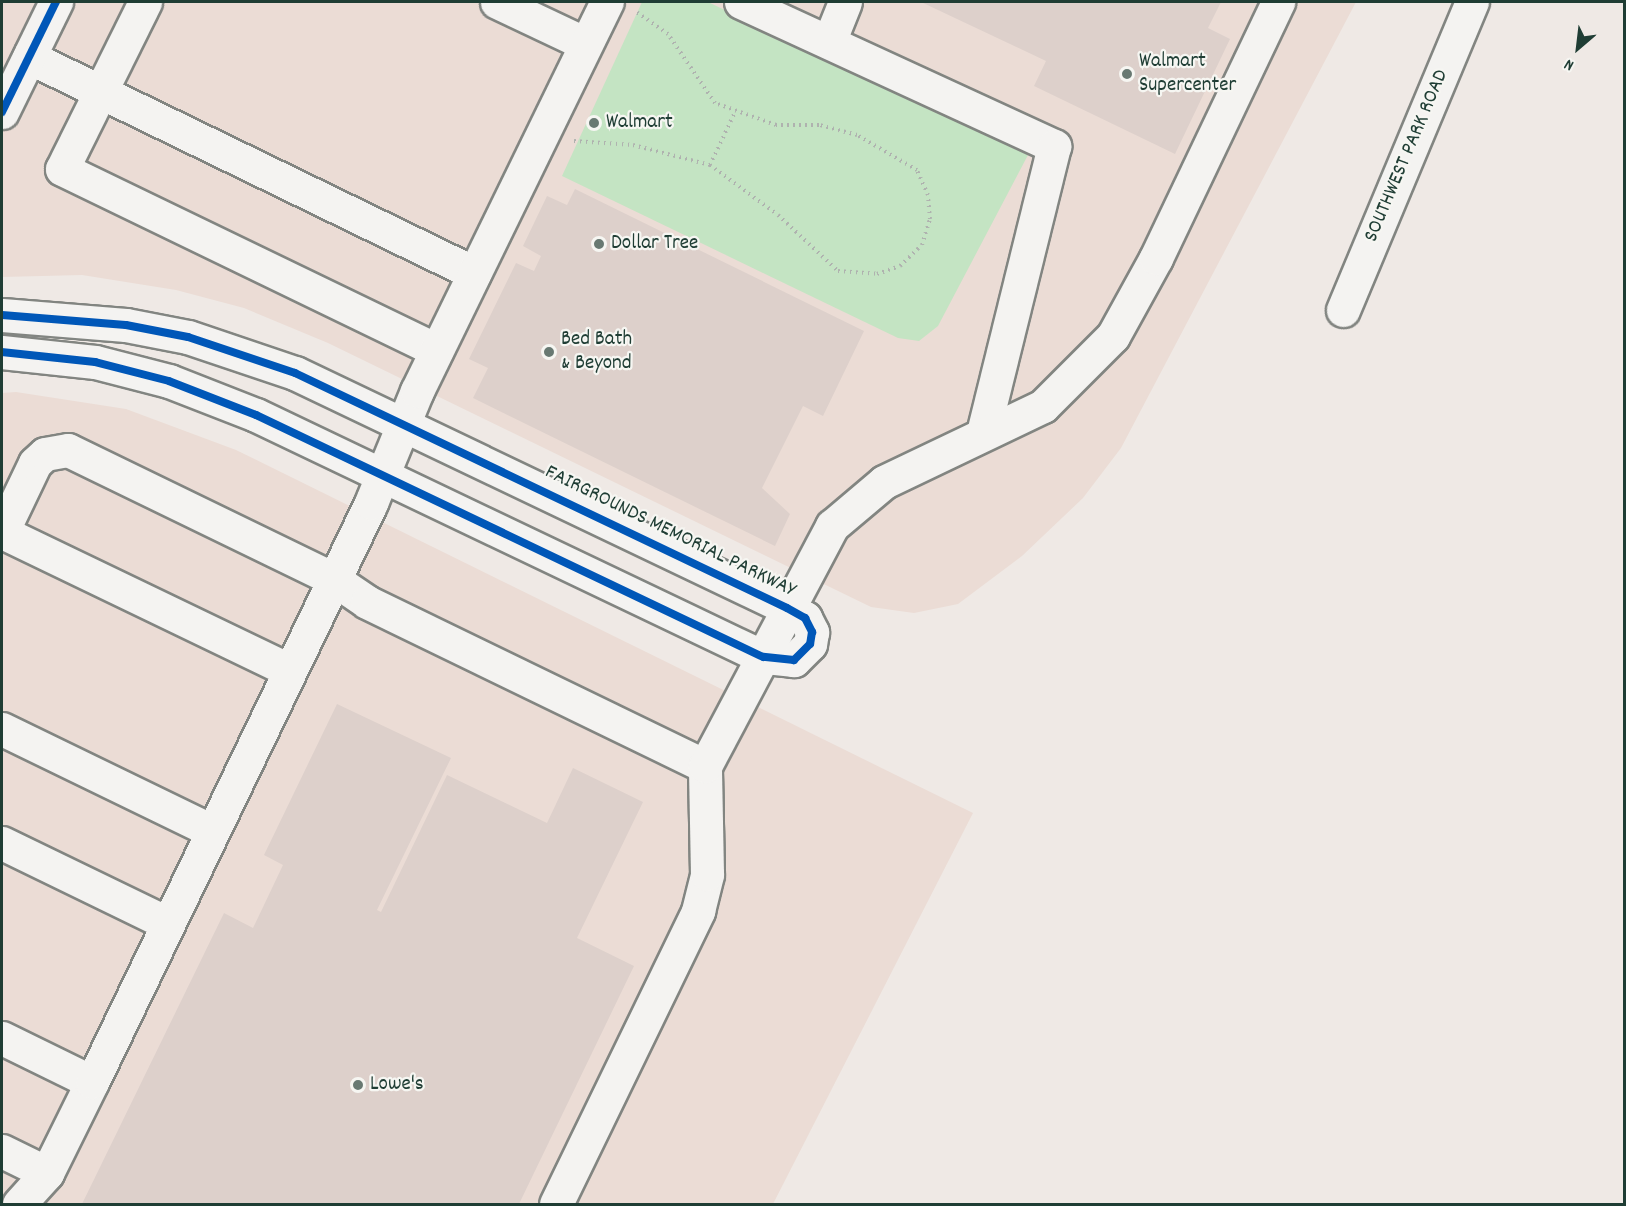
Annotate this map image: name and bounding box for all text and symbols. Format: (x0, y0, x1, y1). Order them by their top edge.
north arrow (1548, 18, 1608, 78)
place label: Walmart Supercenter (1139, 49, 1236, 99)
text: N (1560, 52, 1578, 76)
street label: SOUTHWEST PARK ROAD (1359, 66, 1455, 246)
marker: Walmart Supercenter (1120, 67, 1134, 81)
place label: Walmart (606, 110, 673, 136)
marker: Walmart (587, 116, 601, 130)
place label: Dollar Tree (611, 231, 698, 257)
marker: Dollar Tree (592, 237, 606, 251)
place label: Bed Bath & Beyond (561, 327, 632, 377)
marker: Bed Bath & Beyond (542, 345, 556, 359)
street label: FAIRGROUNDS MEMORIAL PARKWAY (541, 460, 799, 604)
place label: Lowe's (370, 1072, 424, 1098)
marker: Lowe's (351, 1078, 365, 1092)

